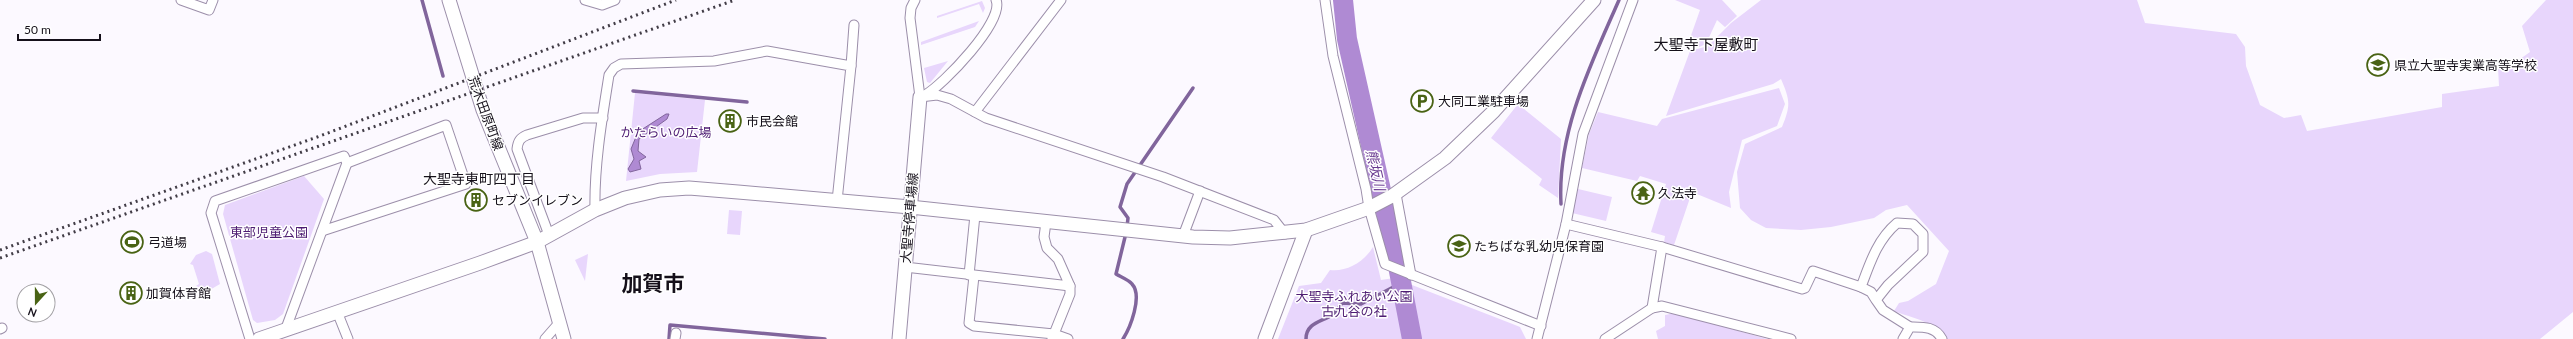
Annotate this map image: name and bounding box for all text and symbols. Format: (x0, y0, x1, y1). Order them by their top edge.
scale bar (18, 16, 100, 42)
text: 50 m (24, 22, 51, 37)
district label: 大聖寺下屋敷町 (1653, 35, 1759, 53)
school or university icon: 県立大聖寺実業高等学校 (2365, 52, 2391, 78)
place label: 県立大聖寺実業高等学校 (2394, 57, 2537, 73)
street label: 荒木田原町線 (465, 74, 507, 152)
parking icon: 大同工業駐車場 (1409, 88, 1435, 114)
place label: 大同工業駐車場 (1438, 93, 1529, 109)
building icon: 市民会館 (717, 108, 743, 134)
place label: 市民会館 (746, 113, 798, 129)
park label: かたらいの広場 (620, 124, 712, 140)
water label: 熊坂川 (1363, 148, 1389, 194)
district label: 大聖寺東町四丁目 (423, 170, 535, 187)
street label: 大聖寺停車場線 (897, 172, 921, 264)
temple icon: 久法寺 (1630, 180, 1656, 206)
place label: 久法寺 (1658, 185, 1697, 201)
building icon: セブンイレブン (463, 187, 489, 213)
place label: セブンイレブン (492, 192, 583, 208)
park label: 東部児童公園 (230, 224, 308, 240)
sports icon: 弓道場 (119, 229, 145, 255)
school or university icon: たちばな乳幼児保育園 (1446, 233, 1472, 259)
place label: 弓道場 (148, 234, 187, 250)
place label: たちばな乳幼児保育園 (1474, 238, 1604, 254)
district label: 加賀市 (622, 270, 685, 295)
building icon: 加賀体育館 (118, 280, 144, 306)
north arrow (16, 283, 56, 323)
place label: 加賀体育館 (146, 285, 211, 301)
park label: 大聖寺ふれあい公園 古九谷の社 (1295, 288, 1413, 319)
text: N (26, 305, 39, 320)

